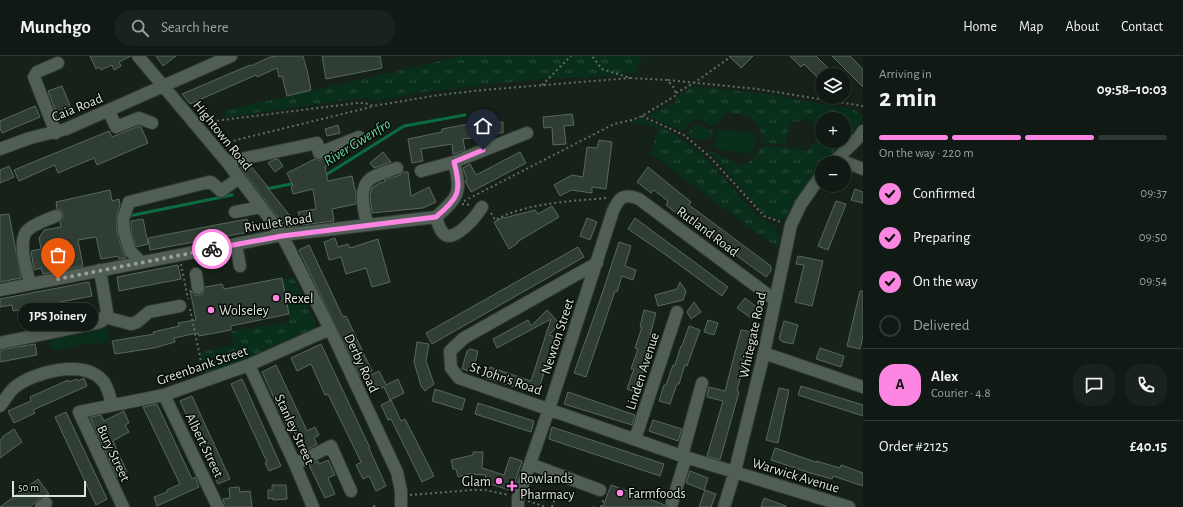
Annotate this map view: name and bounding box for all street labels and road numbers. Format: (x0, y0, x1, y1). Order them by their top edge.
street label: Caia Road (50, 91, 105, 124)
street label: Hightown Road (190, 98, 254, 173)
street label: Rutland Road (674, 204, 741, 260)
street label: Rivulet Road (243, 211, 313, 235)
street label: Whitegate Road (737, 291, 769, 380)
street label: Newton Street (539, 296, 577, 376)
street label: Linden Avenue (624, 331, 662, 412)
street label: Derby Road (341, 332, 381, 395)
street label: Greenbank Street (155, 344, 250, 388)
street label: St John's Road (468, 360, 544, 398)
street label: Stanley Street (272, 392, 317, 467)
street label: Albert Street (183, 411, 226, 480)
street label: Bury Street (94, 423, 132, 484)
street label: Warwick Avenue (750, 456, 841, 496)

